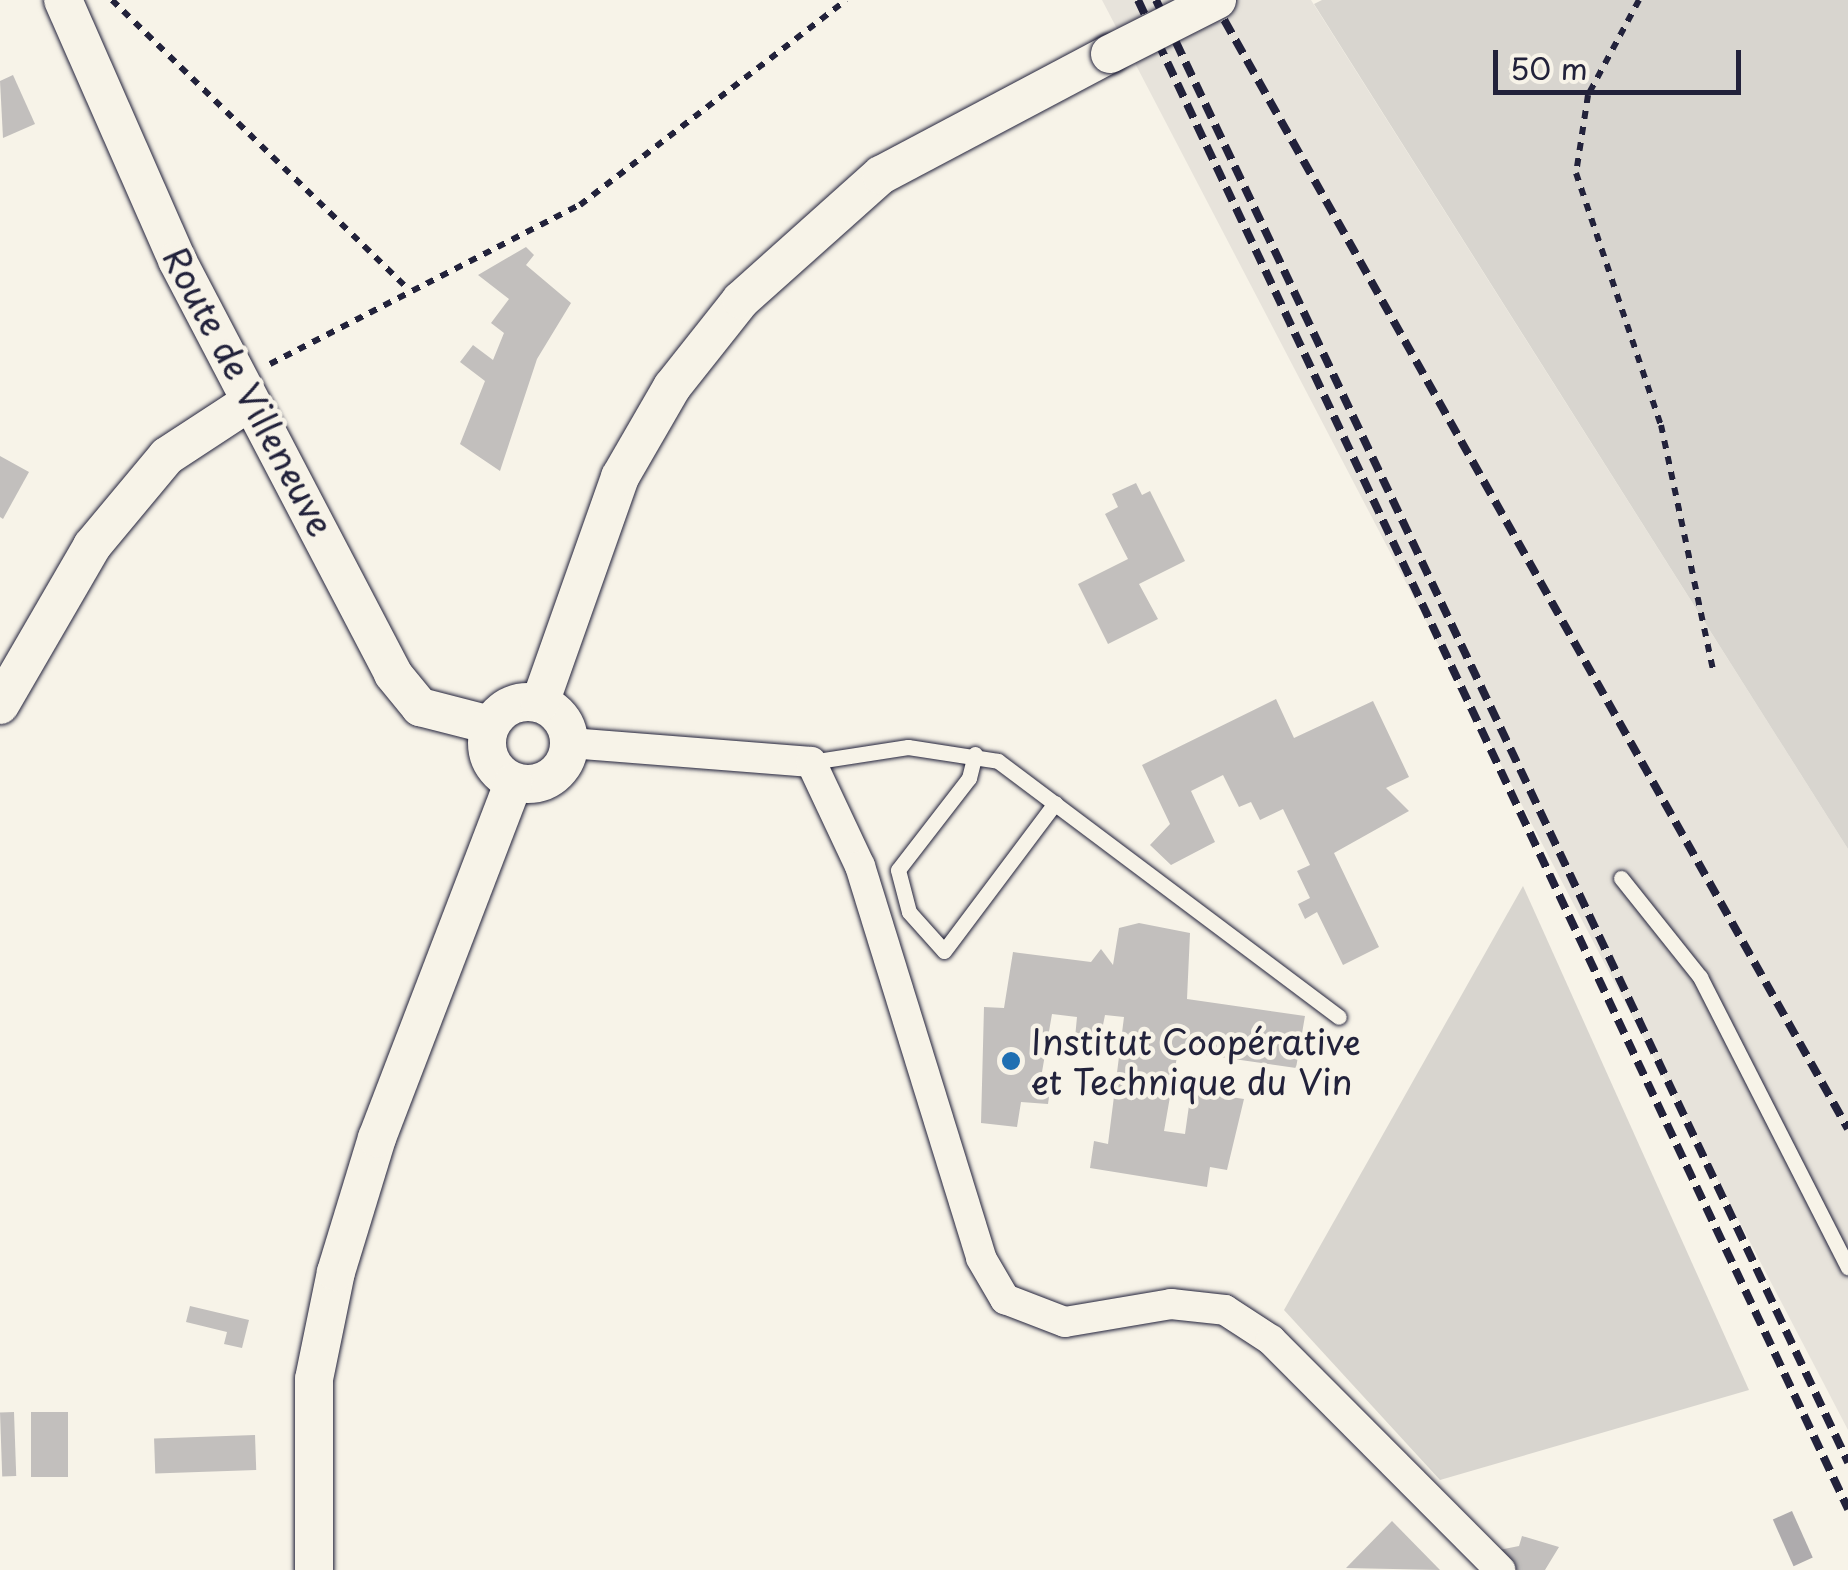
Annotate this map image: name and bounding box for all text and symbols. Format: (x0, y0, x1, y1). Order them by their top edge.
scale bar (1498, 30, 1746, 92)
text: 50 m (1510, 45, 1588, 90)
street label: Route de Villeneuve (155, 238, 343, 544)
place label: Institut Coopérative et Technique du Vin (1031, 1020, 1364, 1102)
marker: Institut Coopérative et Technique du Vin (1000, 1050, 1022, 1072)

